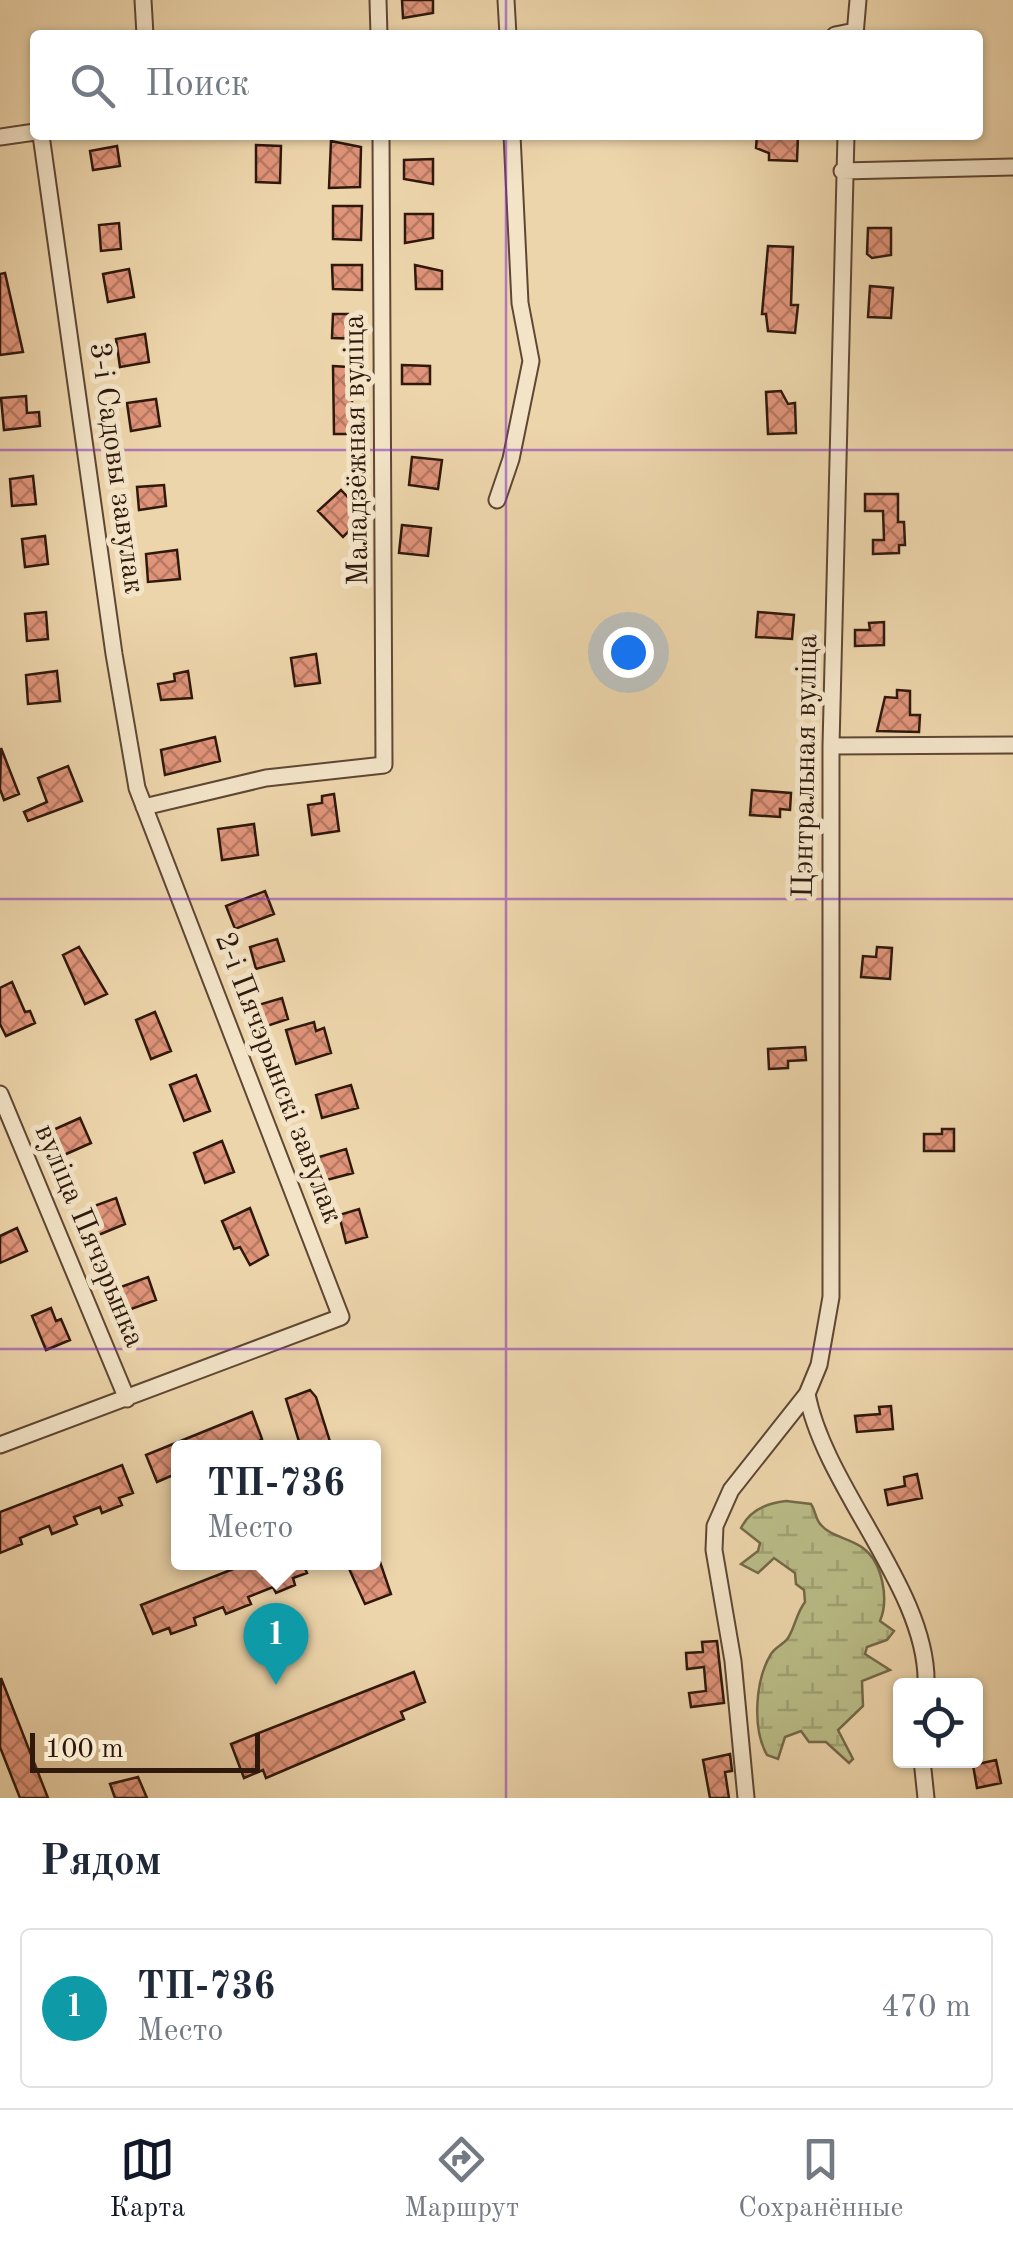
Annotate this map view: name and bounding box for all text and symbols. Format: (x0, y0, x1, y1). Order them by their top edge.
search box (30, 30, 983, 140)
icon: search (65, 58, 120, 113)
text: Поиск (145, 66, 250, 104)
street label: Маладзёжная вуліца (340, 314, 374, 586)
street label: 3-і Садовы завулак (84, 340, 148, 596)
your location (603, 627, 654, 678)
street label: Цэнтральная вуліца (789, 633, 823, 898)
street label: 2-і Пячэрынскі завулак (209, 928, 347, 1228)
street label: вуліца Пячэрынка (28, 1120, 150, 1352)
popup (171, 1440, 381, 1570)
text: ТП-736 (207, 1466, 345, 1504)
text: Место (207, 1513, 293, 1545)
pin: 1 (244, 1602, 308, 1685)
map controls (893, 1678, 983, 1768)
button: locate (893, 1678, 983, 1768)
scale bar (30, 1728, 260, 1772)
text: 100 m (45, 1736, 124, 1764)
text: Рядом (40, 1842, 162, 1884)
text: ТП-736 (137, 1969, 275, 2007)
text: 1 (65, 1992, 84, 2024)
text: 470 m (881, 1992, 971, 2024)
text: Место (137, 2016, 223, 2048)
tab: Карта (110, 2132, 185, 2227)
tab: Маршрут (404, 2132, 519, 2227)
tab: Сохранённые (738, 2132, 903, 2227)

